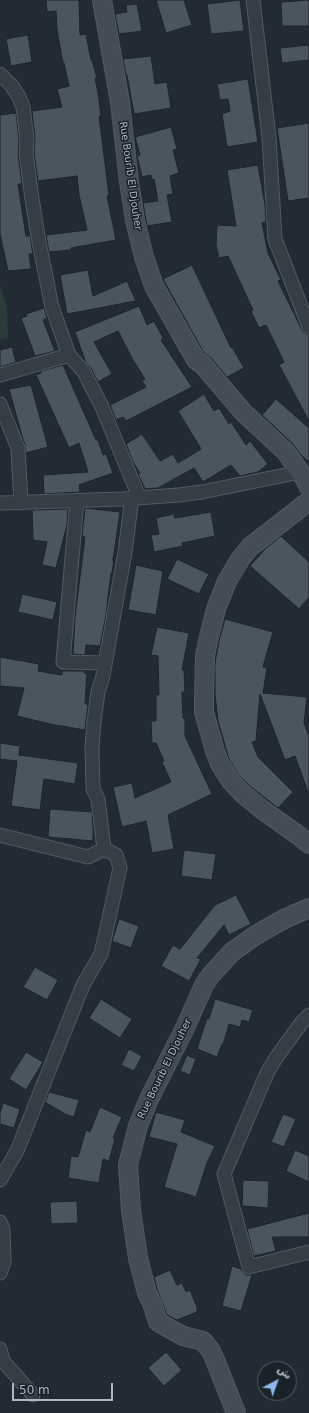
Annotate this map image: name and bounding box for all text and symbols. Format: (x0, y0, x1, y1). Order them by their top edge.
street label: Rue Bourib El Djouher (116, 121, 144, 231)
street label: Rue Bourib El Djouher (136, 1017, 194, 1121)
north arrow (257, 1361, 297, 1401)
text: ش (275, 1362, 295, 1382)
scale bar (14, 1375, 115, 1401)
text: 50 m (19, 1383, 50, 1397)

